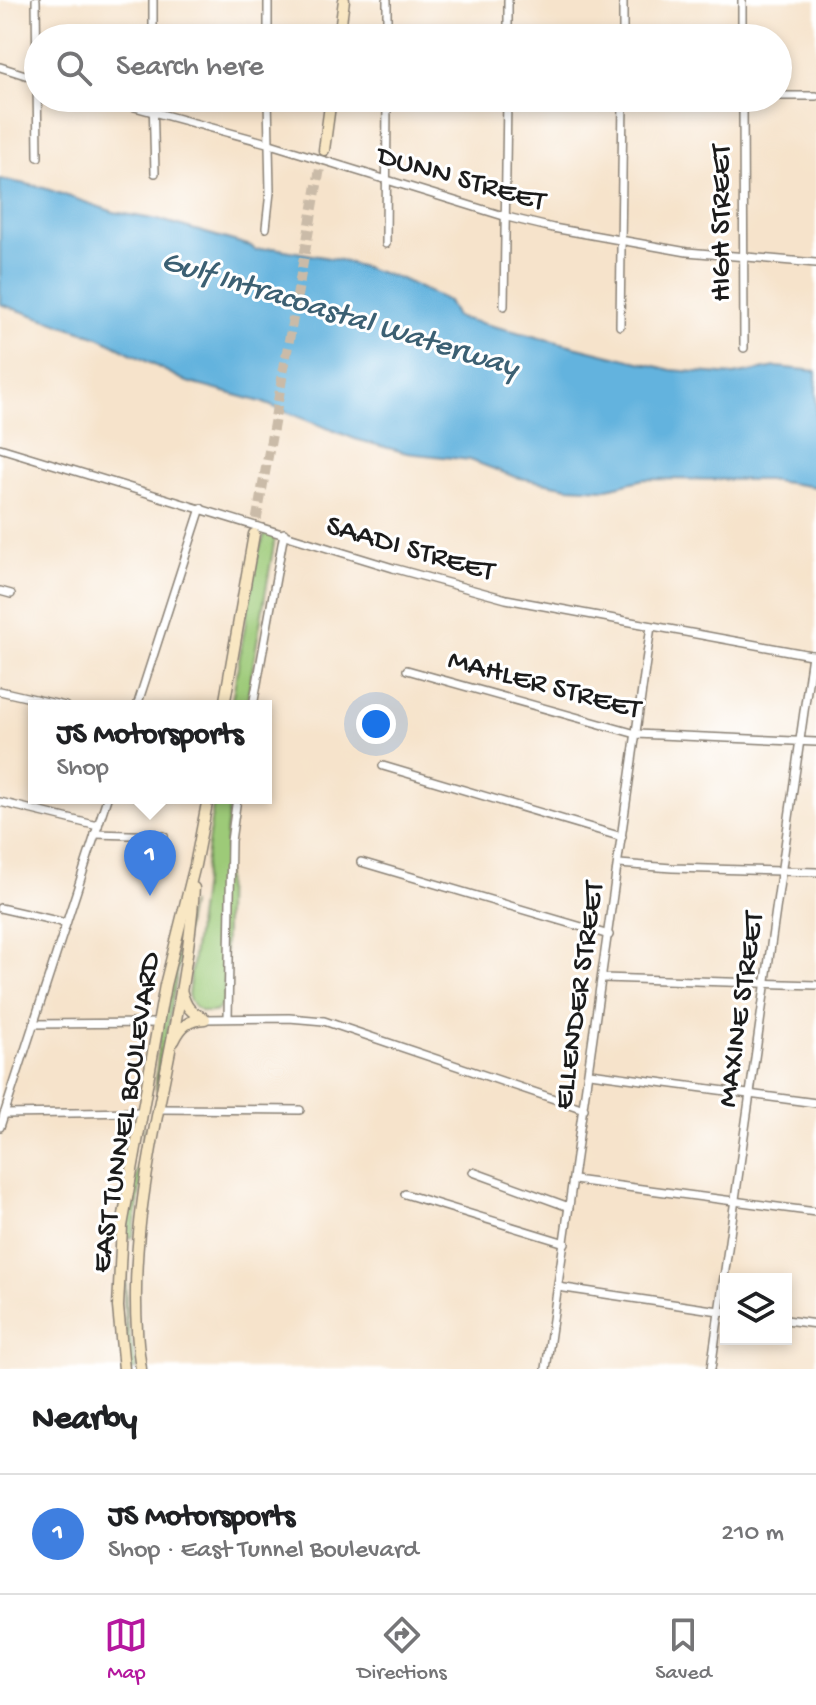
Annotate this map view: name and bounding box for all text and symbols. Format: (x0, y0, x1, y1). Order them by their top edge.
search box (24, 24, 792, 112)
icon: search (52, 46, 96, 90)
text: Search here (116, 51, 264, 86)
street label: DUNN STREET (371, 139, 550, 221)
street label: HIGH STREET (706, 143, 741, 302)
water label: Gulf Intracoastal Waterway (156, 243, 525, 389)
street label: SAADI STREET (322, 510, 499, 591)
street label: MAHLER STREET (444, 644, 646, 729)
popup (28, 700, 272, 804)
your location (356, 704, 396, 744)
text: JS Motorsports (56, 719, 244, 754)
text: Shop (56, 754, 109, 785)
pin: 1 (124, 830, 176, 896)
street label: ELLENDER STREET (547, 878, 614, 1112)
street label: MAXINE STREET (711, 908, 774, 1110)
street label: EAST TUNNEL BOULEVARD (85, 950, 170, 1275)
map controls (720, 1273, 792, 1345)
button: layers (720, 1273, 792, 1345)
text: Nearby (32, 1401, 137, 1441)
text: JS Motorsports (108, 1501, 295, 1536)
text: 1 (53, 1519, 63, 1550)
text: 210 m (721, 1519, 784, 1550)
text: Shop · East Tunnel Boulevard (108, 1536, 418, 1567)
tab: Map (104, 1613, 148, 1687)
tab: Directions (357, 1613, 447, 1687)
tab: Saved (655, 1613, 712, 1687)

